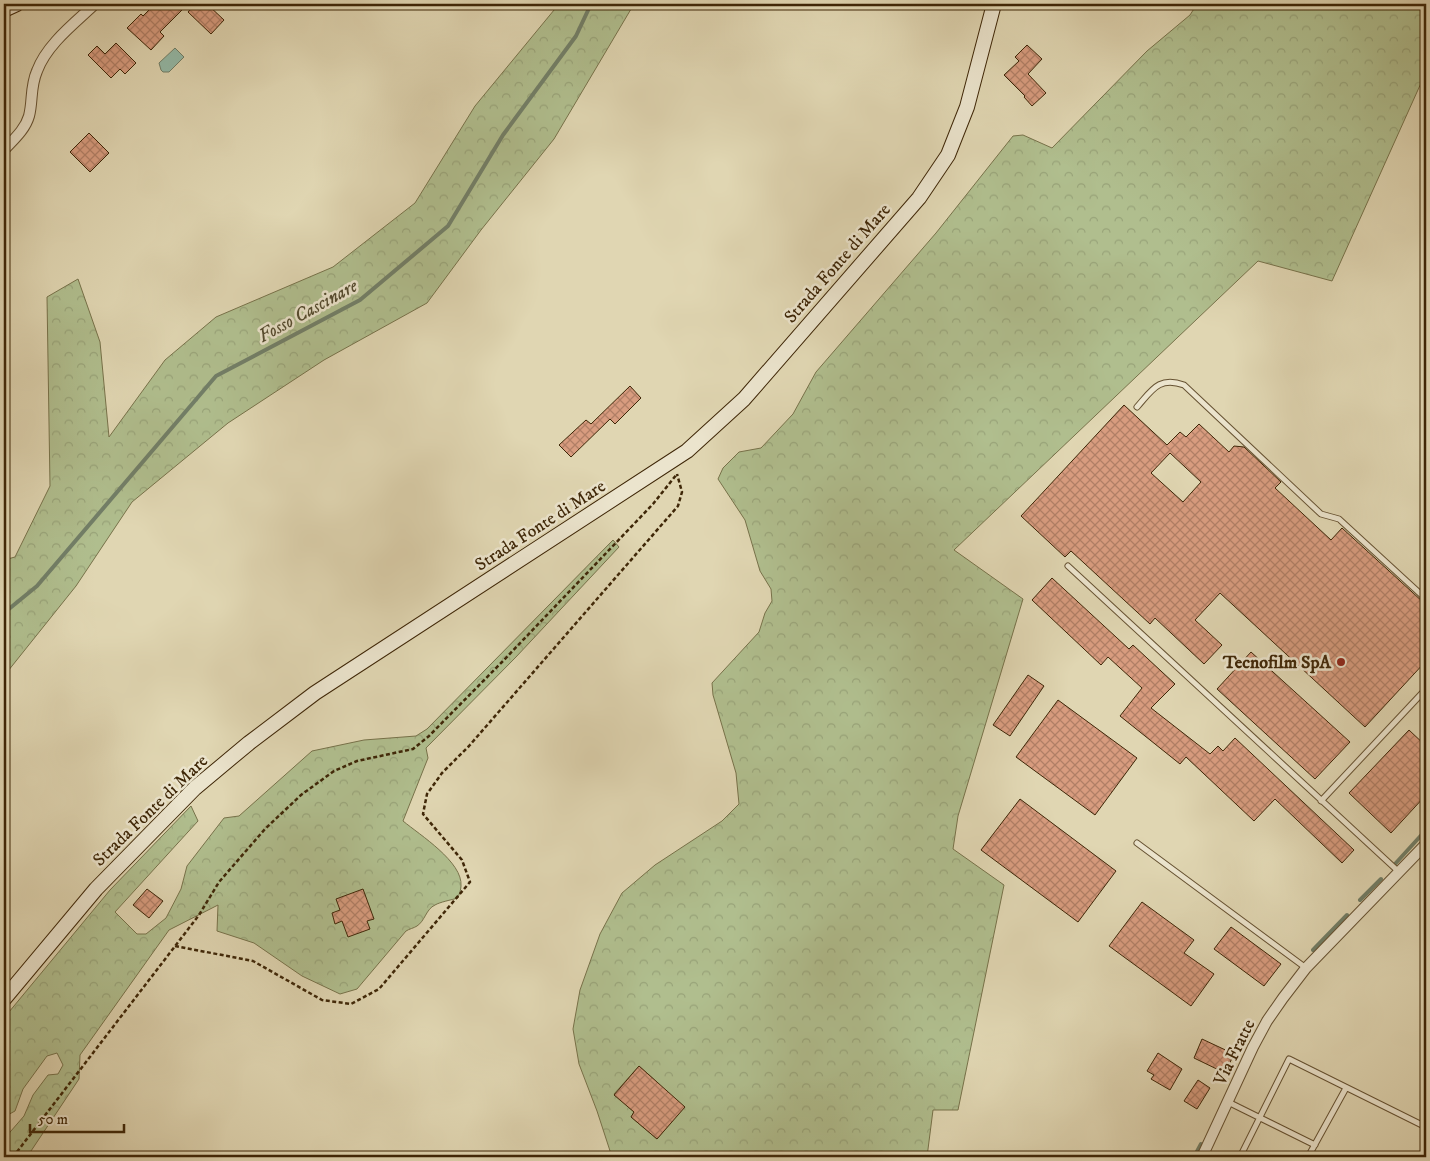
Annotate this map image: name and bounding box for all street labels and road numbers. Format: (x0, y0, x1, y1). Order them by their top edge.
street label: Strada Fonte di Mare (780, 199, 896, 328)
street label: Strada Fonte di Mare (471, 475, 610, 576)
street label: Strada Fonte di Mare (89, 750, 213, 871)
street label: Via Fratte (1209, 1016, 1260, 1090)

